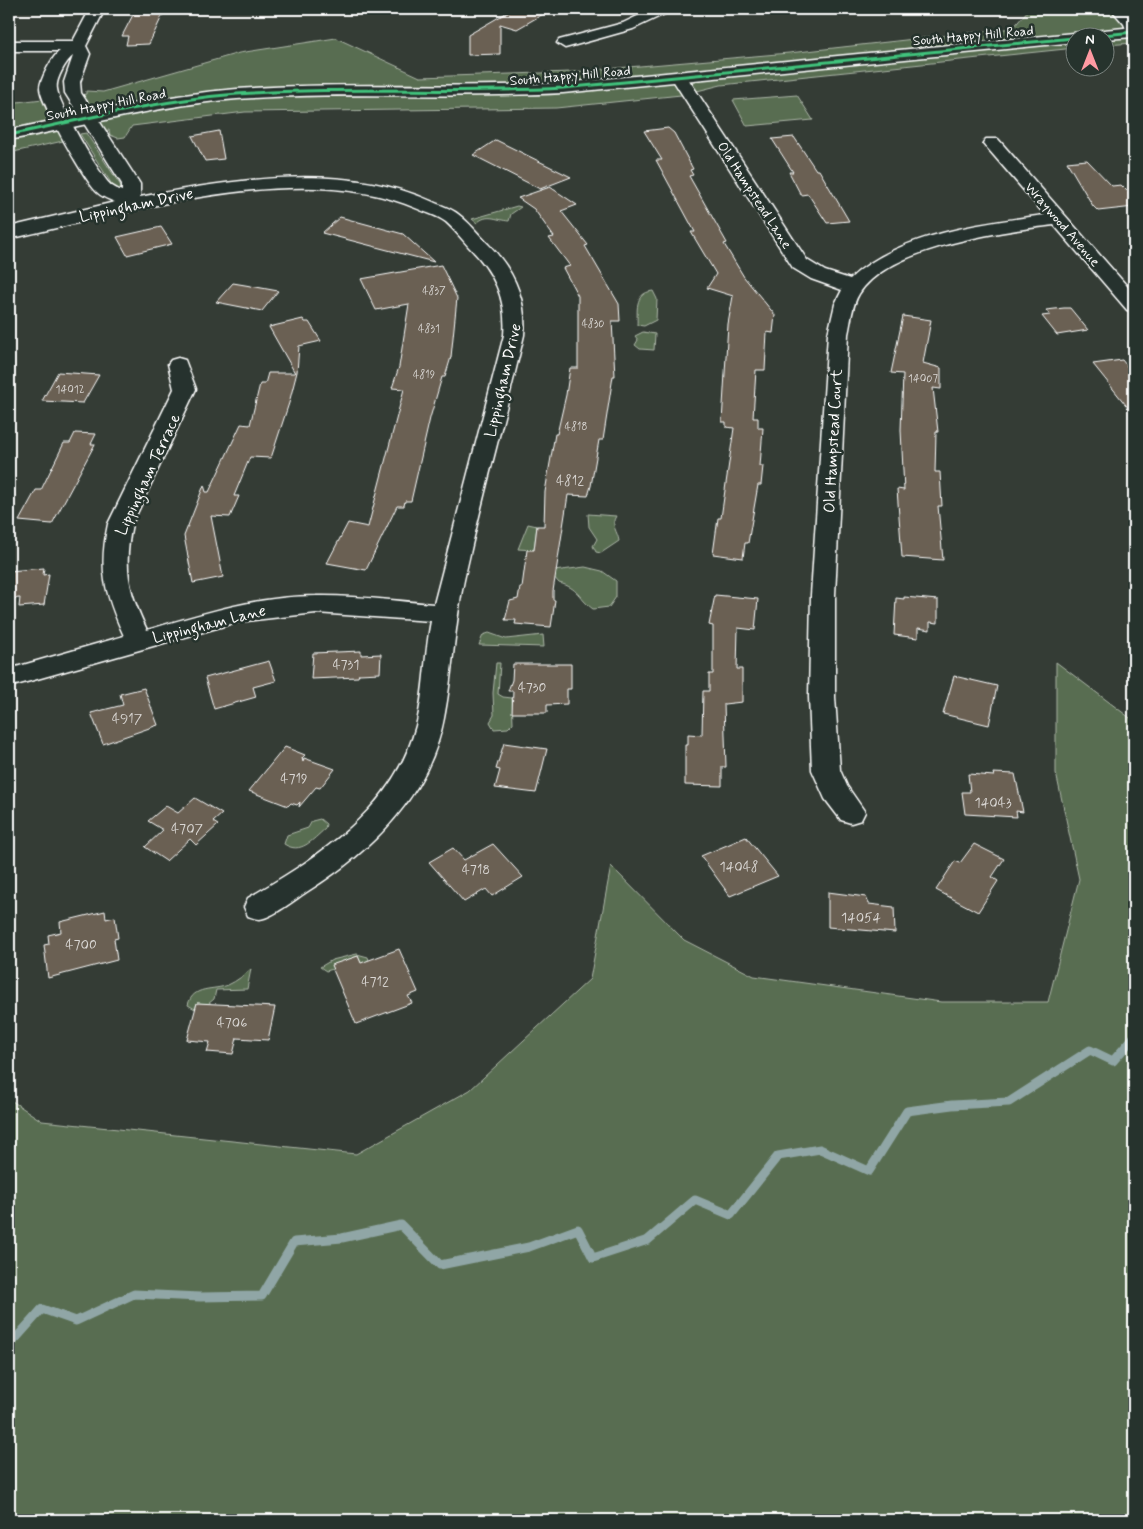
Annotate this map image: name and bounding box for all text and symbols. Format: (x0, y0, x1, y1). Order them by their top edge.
street label: South Happy Hill Road (912, 22, 1034, 50)
north arrow (1066, 28, 1116, 78)
text: N (1085, 31, 1095, 49)
street label: South Happy Hill Road (509, 62, 631, 90)
street label: South Happy Hill Road (45, 85, 168, 125)
street label: Old Hampstead Lane (713, 138, 796, 253)
street label: Wraywood Avenue (1021, 179, 1104, 271)
street label: Lippingham Drive (77, 183, 195, 229)
house number: 4837 (422, 284, 446, 298)
house number: 4830 (581, 317, 605, 331)
street label: Lippingham Drive (480, 321, 528, 439)
house number: 4831 (418, 322, 440, 336)
house number: 4819 (413, 368, 435, 382)
street label: Old Hampstead Court (819, 368, 848, 514)
house number: 14007 (908, 372, 938, 386)
house number: 14012 (56, 383, 85, 397)
street label: Lippingham Terrace (111, 410, 187, 539)
house number: 4818 (565, 420, 587, 434)
house number: 4812 (556, 472, 584, 490)
street label: Lippingham Lane (150, 600, 269, 650)
house number: 4731 (332, 656, 360, 674)
house number: 4730 (518, 679, 547, 697)
house number: 4917 (112, 710, 143, 728)
house number: 4719 (280, 770, 308, 788)
house number: 14043 (974, 794, 1012, 812)
house number: 4707 (171, 820, 204, 838)
house number: 14048 (720, 858, 759, 876)
house number: 4718 (462, 861, 490, 879)
house number: 14054 (841, 909, 882, 927)
house number: 4700 (65, 936, 97, 954)
house number: 4712 (361, 973, 389, 991)
house number: 4706 (217, 1014, 247, 1032)

